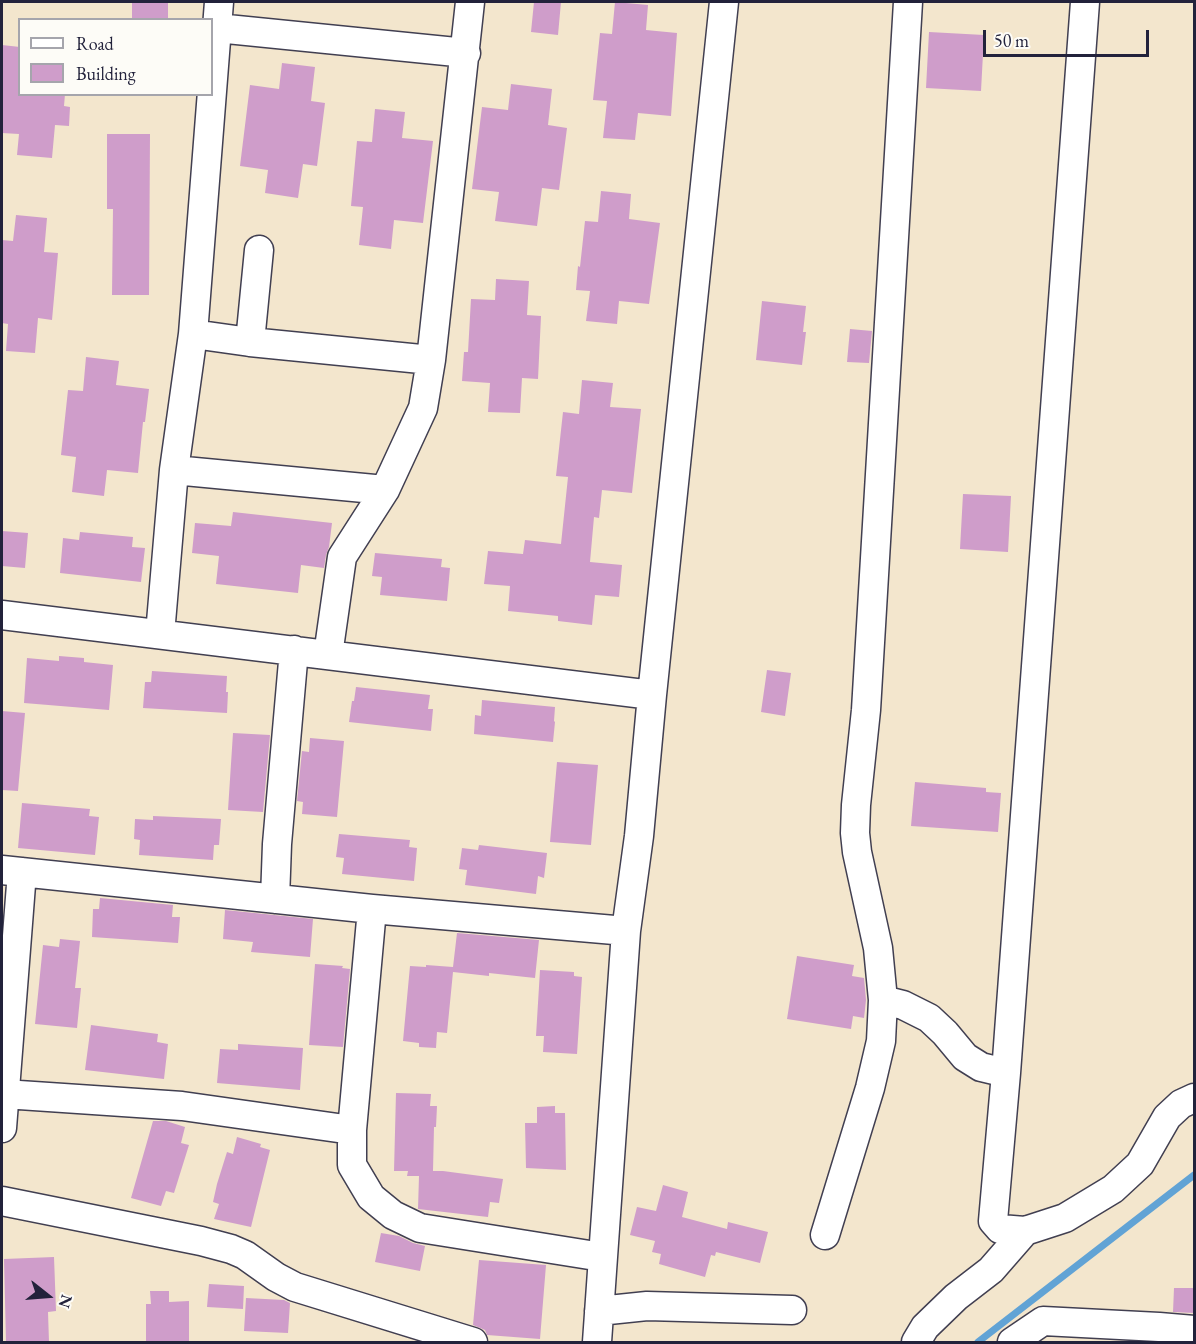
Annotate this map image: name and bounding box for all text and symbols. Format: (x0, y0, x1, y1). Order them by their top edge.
legend (18, 18, 213, 96)
scale bar (986, 18, 1152, 56)
text: 50 m (994, 29, 1029, 52)
text: Road (76, 32, 114, 55)
text: Building (76, 62, 136, 85)
north arrow (18, 1266, 78, 1326)
text: N (54, 1292, 78, 1311)

